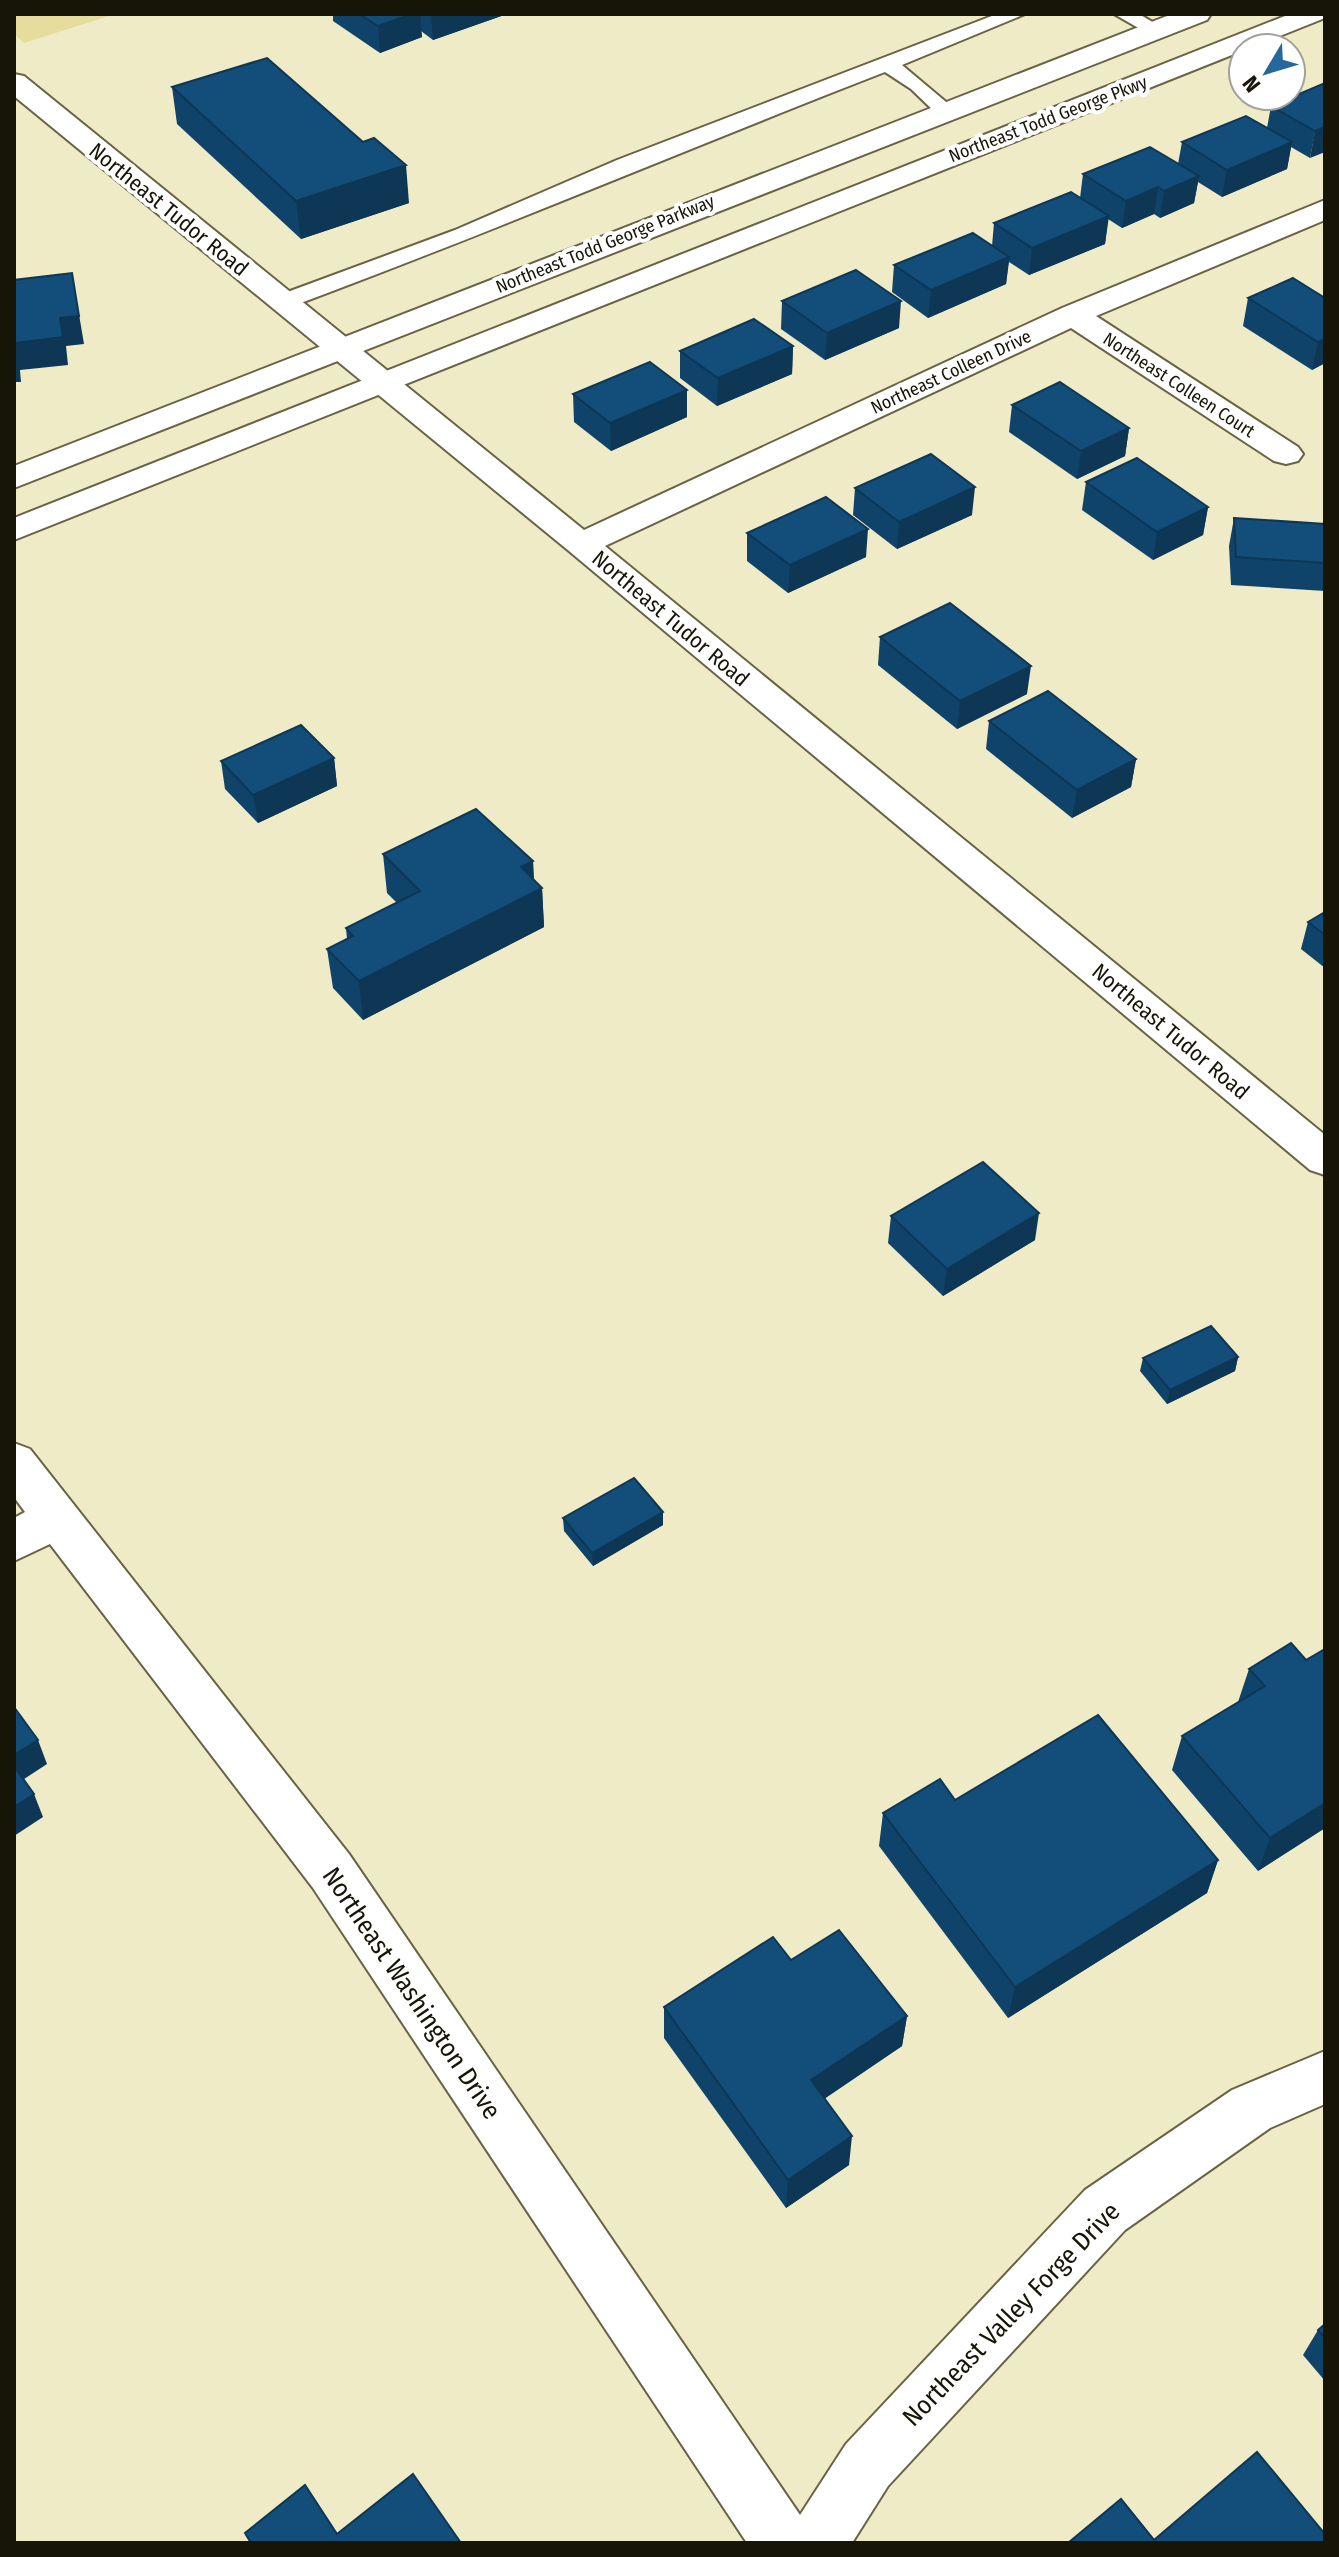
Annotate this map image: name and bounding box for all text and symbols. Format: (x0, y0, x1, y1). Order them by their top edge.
north arrow (1227, 32, 1307, 112)
text: N (1237, 70, 1266, 98)
street label: Northeast Todd George Pkwy (946, 71, 1150, 167)
street label: Northeast Tudor Road (84, 137, 254, 282)
street label: Northeast Todd George Parkway (493, 190, 717, 298)
street label: Northeast Colleen Drive (867, 325, 1035, 419)
street label: Northeast Colleen Court (1099, 328, 1259, 442)
street label: Northeast Tudor Road (587, 545, 755, 692)
street label: Northeast Tudor Road (1087, 958, 1255, 1105)
street label: Northeast Washington Drive (316, 1862, 507, 2125)
street label: Northeast Valley Forge Drive (896, 2196, 1126, 2433)

